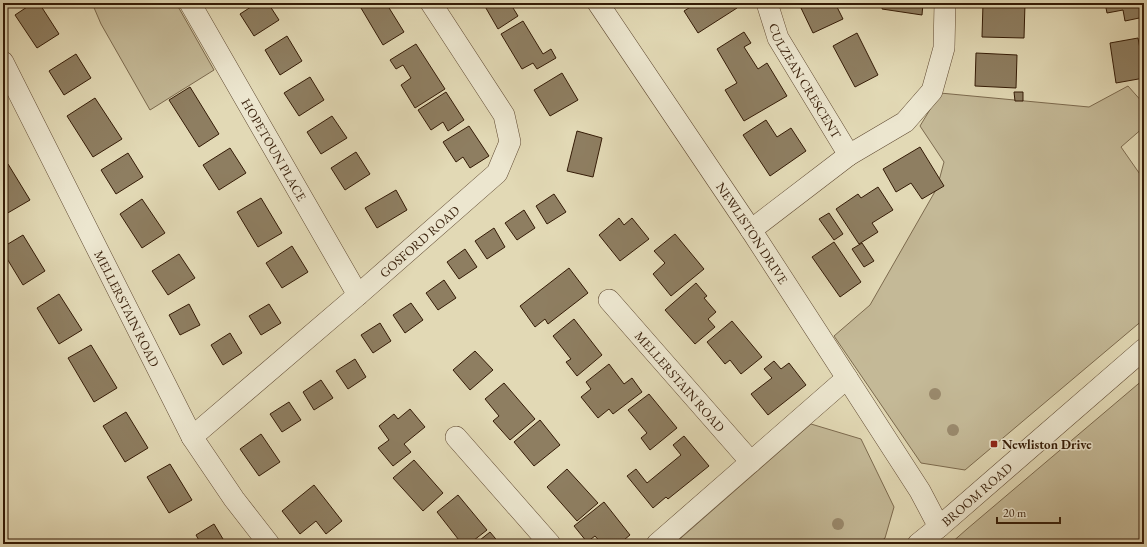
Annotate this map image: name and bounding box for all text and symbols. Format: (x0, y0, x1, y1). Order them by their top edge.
street label: CULZEAN CRESCENT (765, 21, 846, 142)
street label: HOPETOUN PLACE (238, 95, 311, 204)
street label: NEWLISTON DRIVE (713, 179, 792, 287)
street label: GOSFORD ROAD (376, 201, 463, 281)
street label: MELLERSTAIN ROAD (91, 247, 164, 370)
street label: MELLERSTAIN ROAD (631, 327, 729, 435)
place label: Newliston Drive (1002, 436, 1092, 453)
marker: Newliston Drive (989, 439, 999, 449)
street label: BROOM ROAD (938, 459, 1016, 530)
scale bar (997, 499, 1060, 525)
text: 20 m (1003, 505, 1027, 521)

